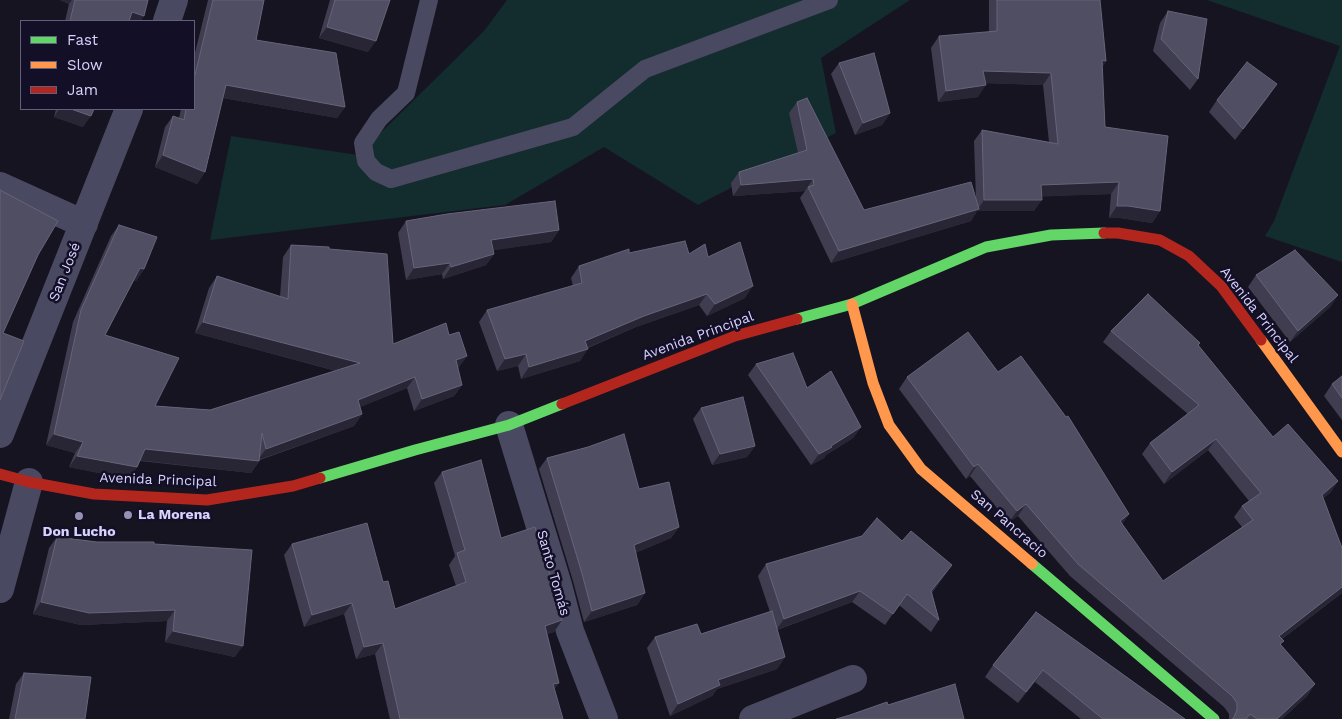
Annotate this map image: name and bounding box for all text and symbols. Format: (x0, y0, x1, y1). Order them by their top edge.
legend (20, 20, 195, 110)
text: Fast (67, 31, 98, 49)
text: Slow (67, 56, 103, 74)
text: Jam (67, 81, 98, 99)
street label: San José (46, 240, 84, 304)
street label: Avenida Principal (1216, 264, 1302, 366)
street label: Avenida Principal (640, 308, 756, 364)
street label: Avenida Principal (99, 470, 217, 490)
street label: San Pancracio (967, 486, 1051, 562)
place label: La Morena (138, 507, 210, 523)
marker: La Morena (122, 509, 134, 521)
marker: Don Lucho (73, 510, 85, 522)
place label: Don Lucho (42, 524, 116, 540)
street label: Santo Tomás (533, 528, 573, 618)

